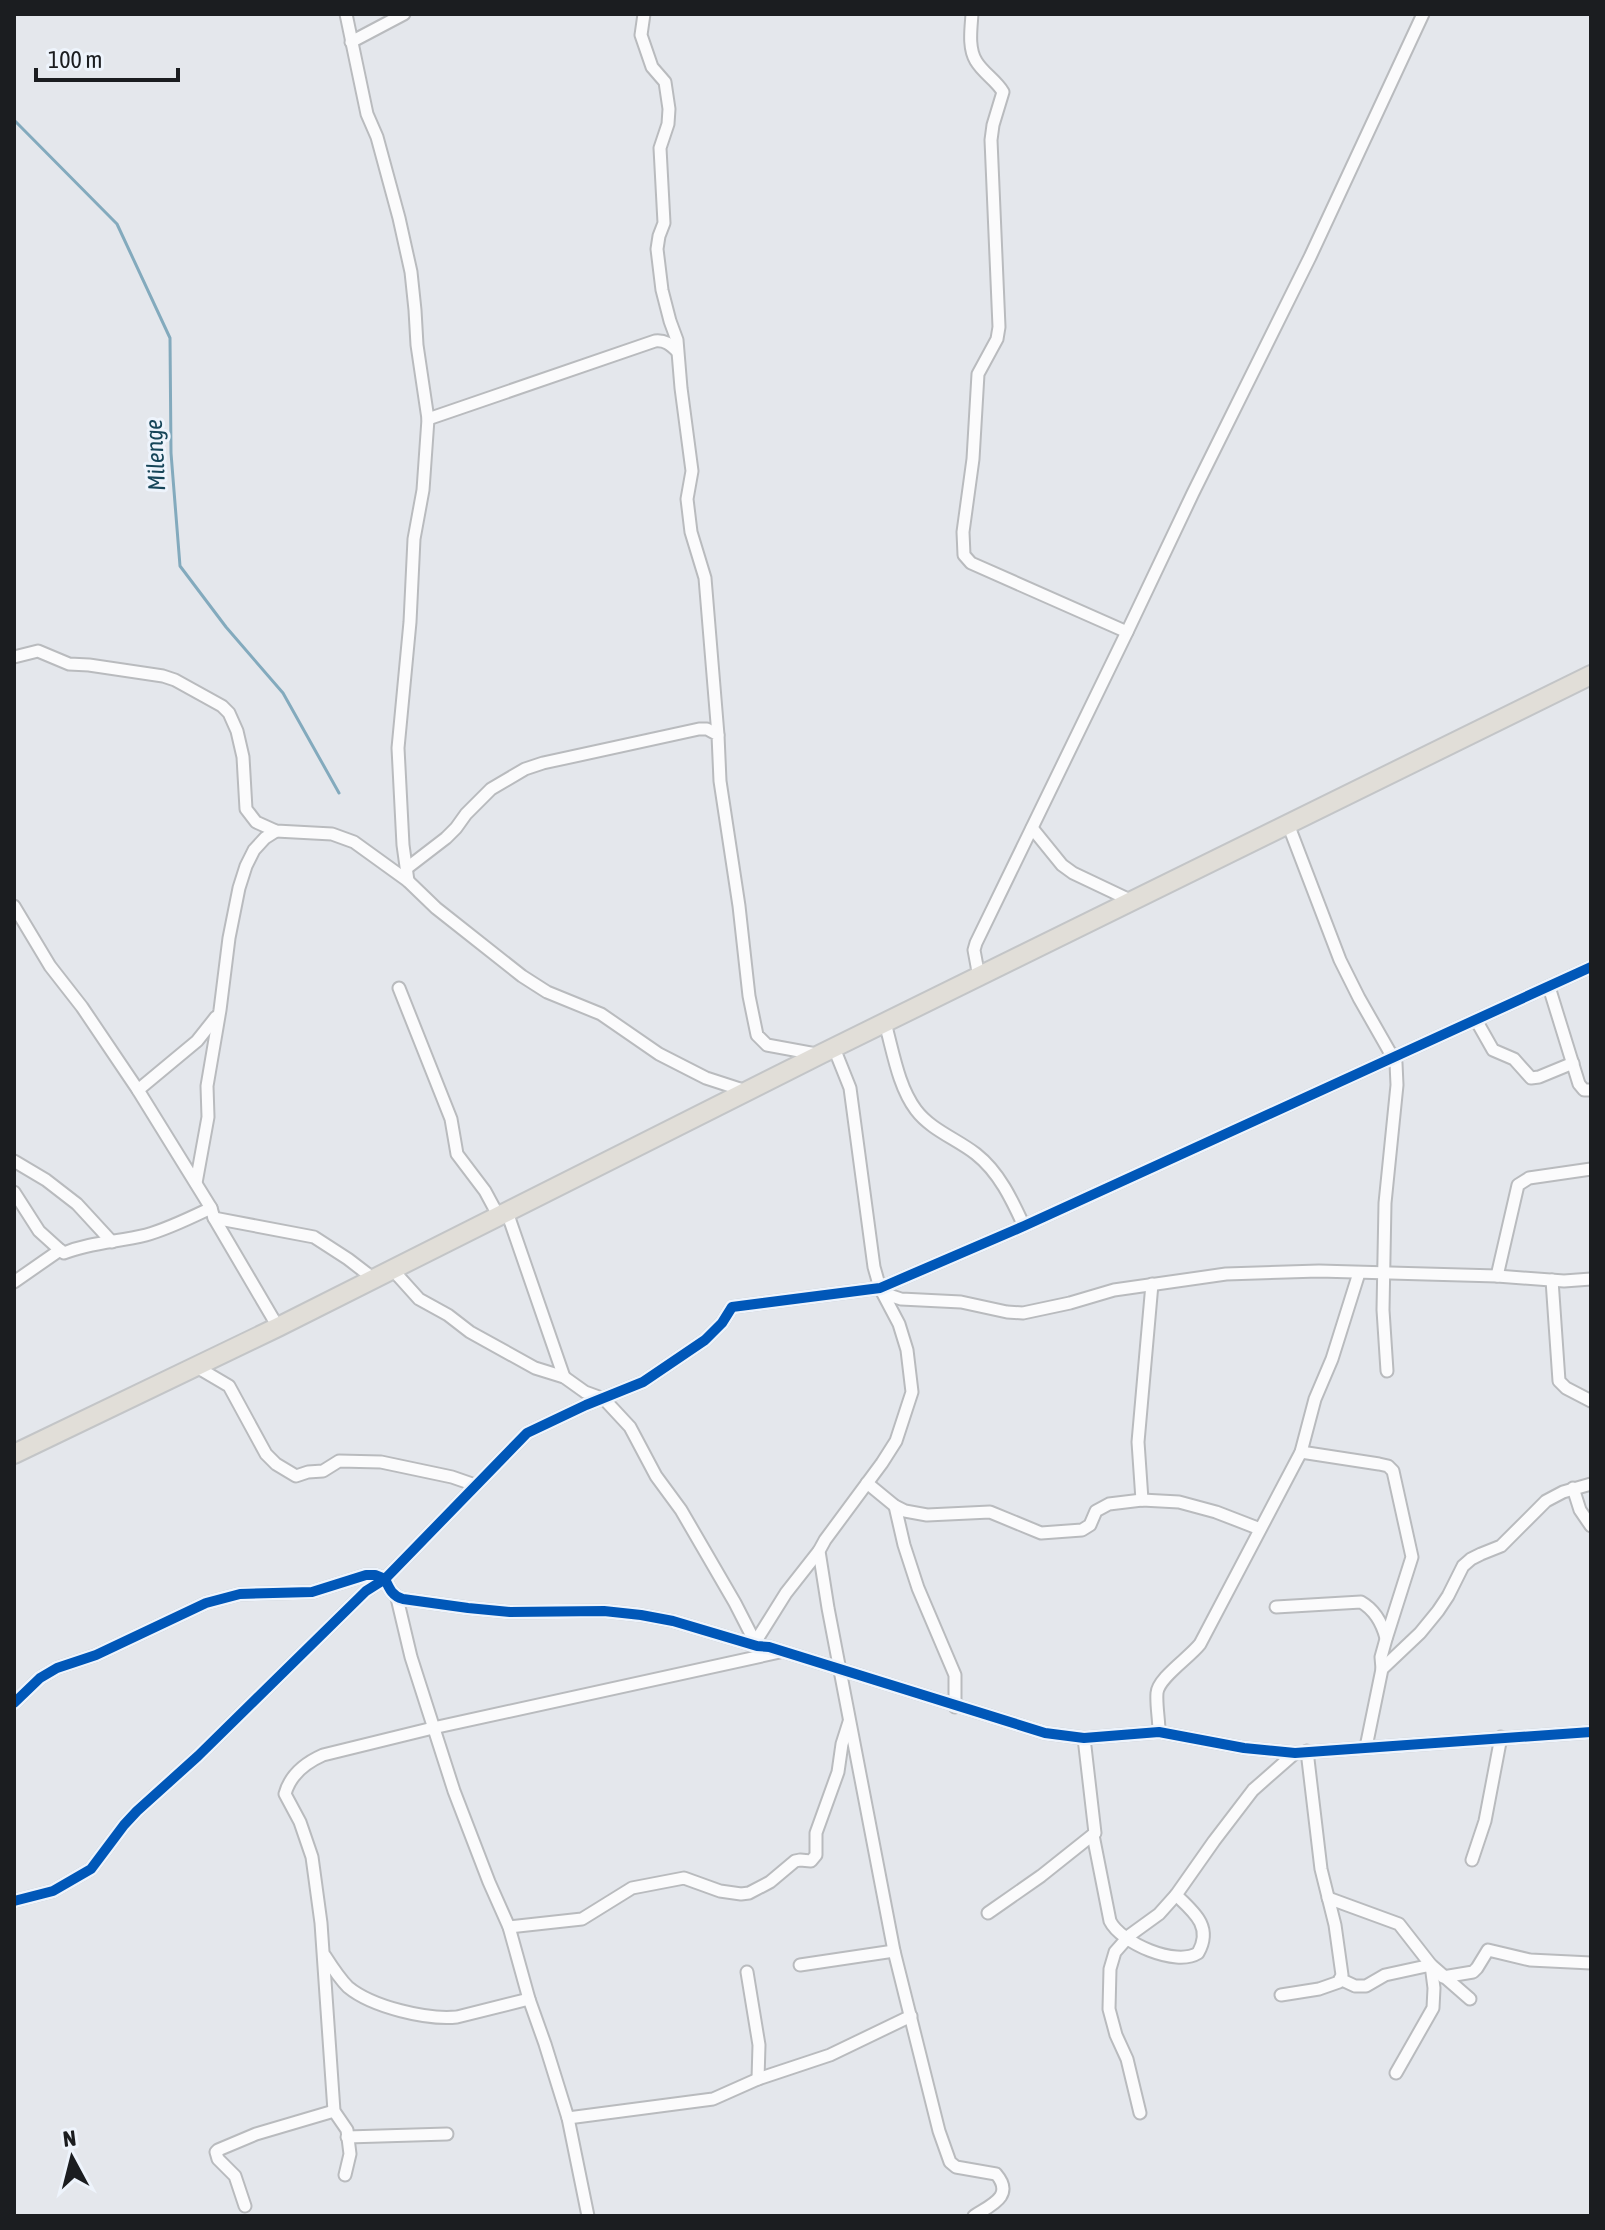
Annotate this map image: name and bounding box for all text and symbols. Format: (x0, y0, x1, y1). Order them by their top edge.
scale bar (36, 32, 178, 82)
text: 100 m (48, 46, 102, 73)
water label: Milenge (140, 418, 170, 492)
north arrow (32, 2118, 112, 2198)
text: N (62, 2124, 78, 2152)

